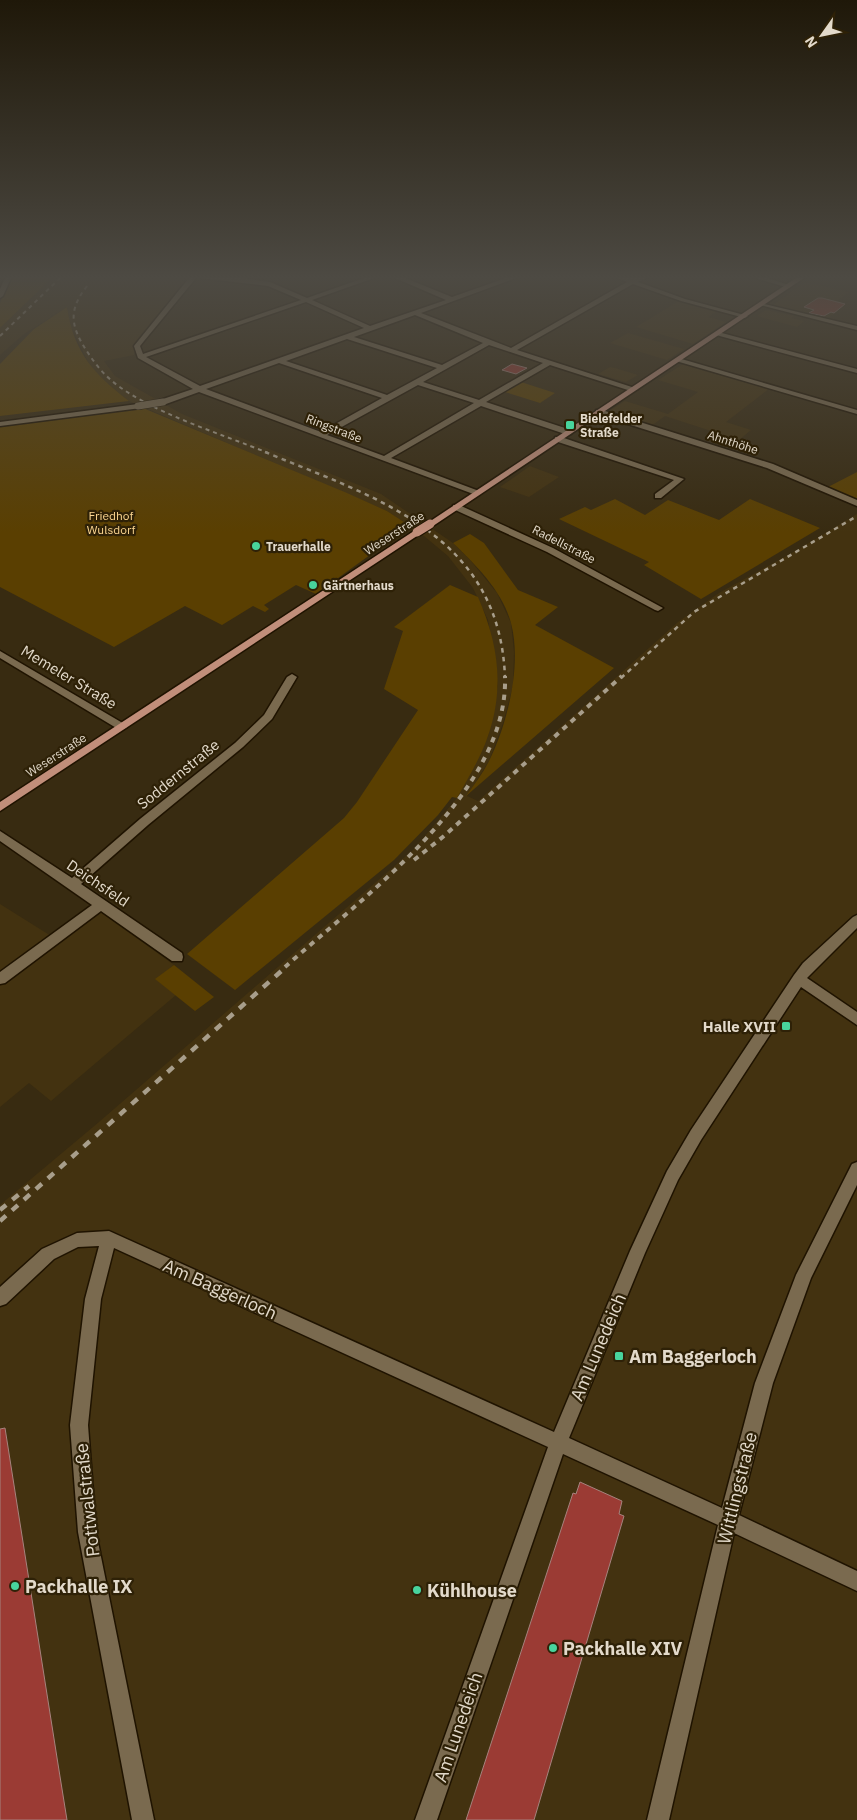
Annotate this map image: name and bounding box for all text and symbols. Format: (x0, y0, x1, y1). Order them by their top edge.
north arrow (797, 10, 847, 60)
text: N (801, 33, 821, 51)
street label: Ringstraße (304, 410, 365, 446)
place label: Bielefelder Straße (580, 411, 642, 440)
marker: Bielefelder Straße (564, 419, 576, 431)
street label: Ahnthöhe (706, 427, 761, 457)
park label: Friedhof Wulsdorf (87, 508, 135, 537)
street label: Weserstraße (361, 508, 427, 558)
street label: Radellstraße (530, 522, 599, 567)
place label: Trauerhalle (266, 539, 331, 554)
marker: Trauerhalle (250, 540, 262, 552)
place label: Gärtnerhaus (323, 578, 394, 593)
marker: Gärtnerhaus (307, 579, 319, 591)
street label: Memeler Straße (18, 641, 120, 713)
street label: Weserstraße (23, 730, 89, 780)
street label: Soddernstraße (133, 735, 223, 813)
street label: Deichsfeld (63, 855, 133, 911)
place label: Halle XVII (703, 1017, 776, 1036)
marker: Halle XVII (780, 1020, 792, 1032)
street label: Am Baggerloch (159, 1254, 281, 1324)
street label: Am Lunedeich (565, 1290, 631, 1404)
place label: Am Baggerloch (629, 1345, 757, 1368)
marker: Am Baggerloch (613, 1350, 625, 1362)
street label: Wittlingstraße (712, 1429, 762, 1546)
street label: Pottwalstraße (70, 1442, 104, 1558)
place label: Packhalle IX (25, 1575, 132, 1598)
place label: Kühlhouse (427, 1579, 517, 1602)
marker: Packhalle IX (9, 1580, 21, 1592)
marker: Kühlhouse (411, 1584, 423, 1596)
place label: Packhalle XIV (563, 1637, 682, 1660)
marker: Packhalle XIV (547, 1642, 559, 1654)
street label: Am Lunedeich (428, 1669, 488, 1785)

